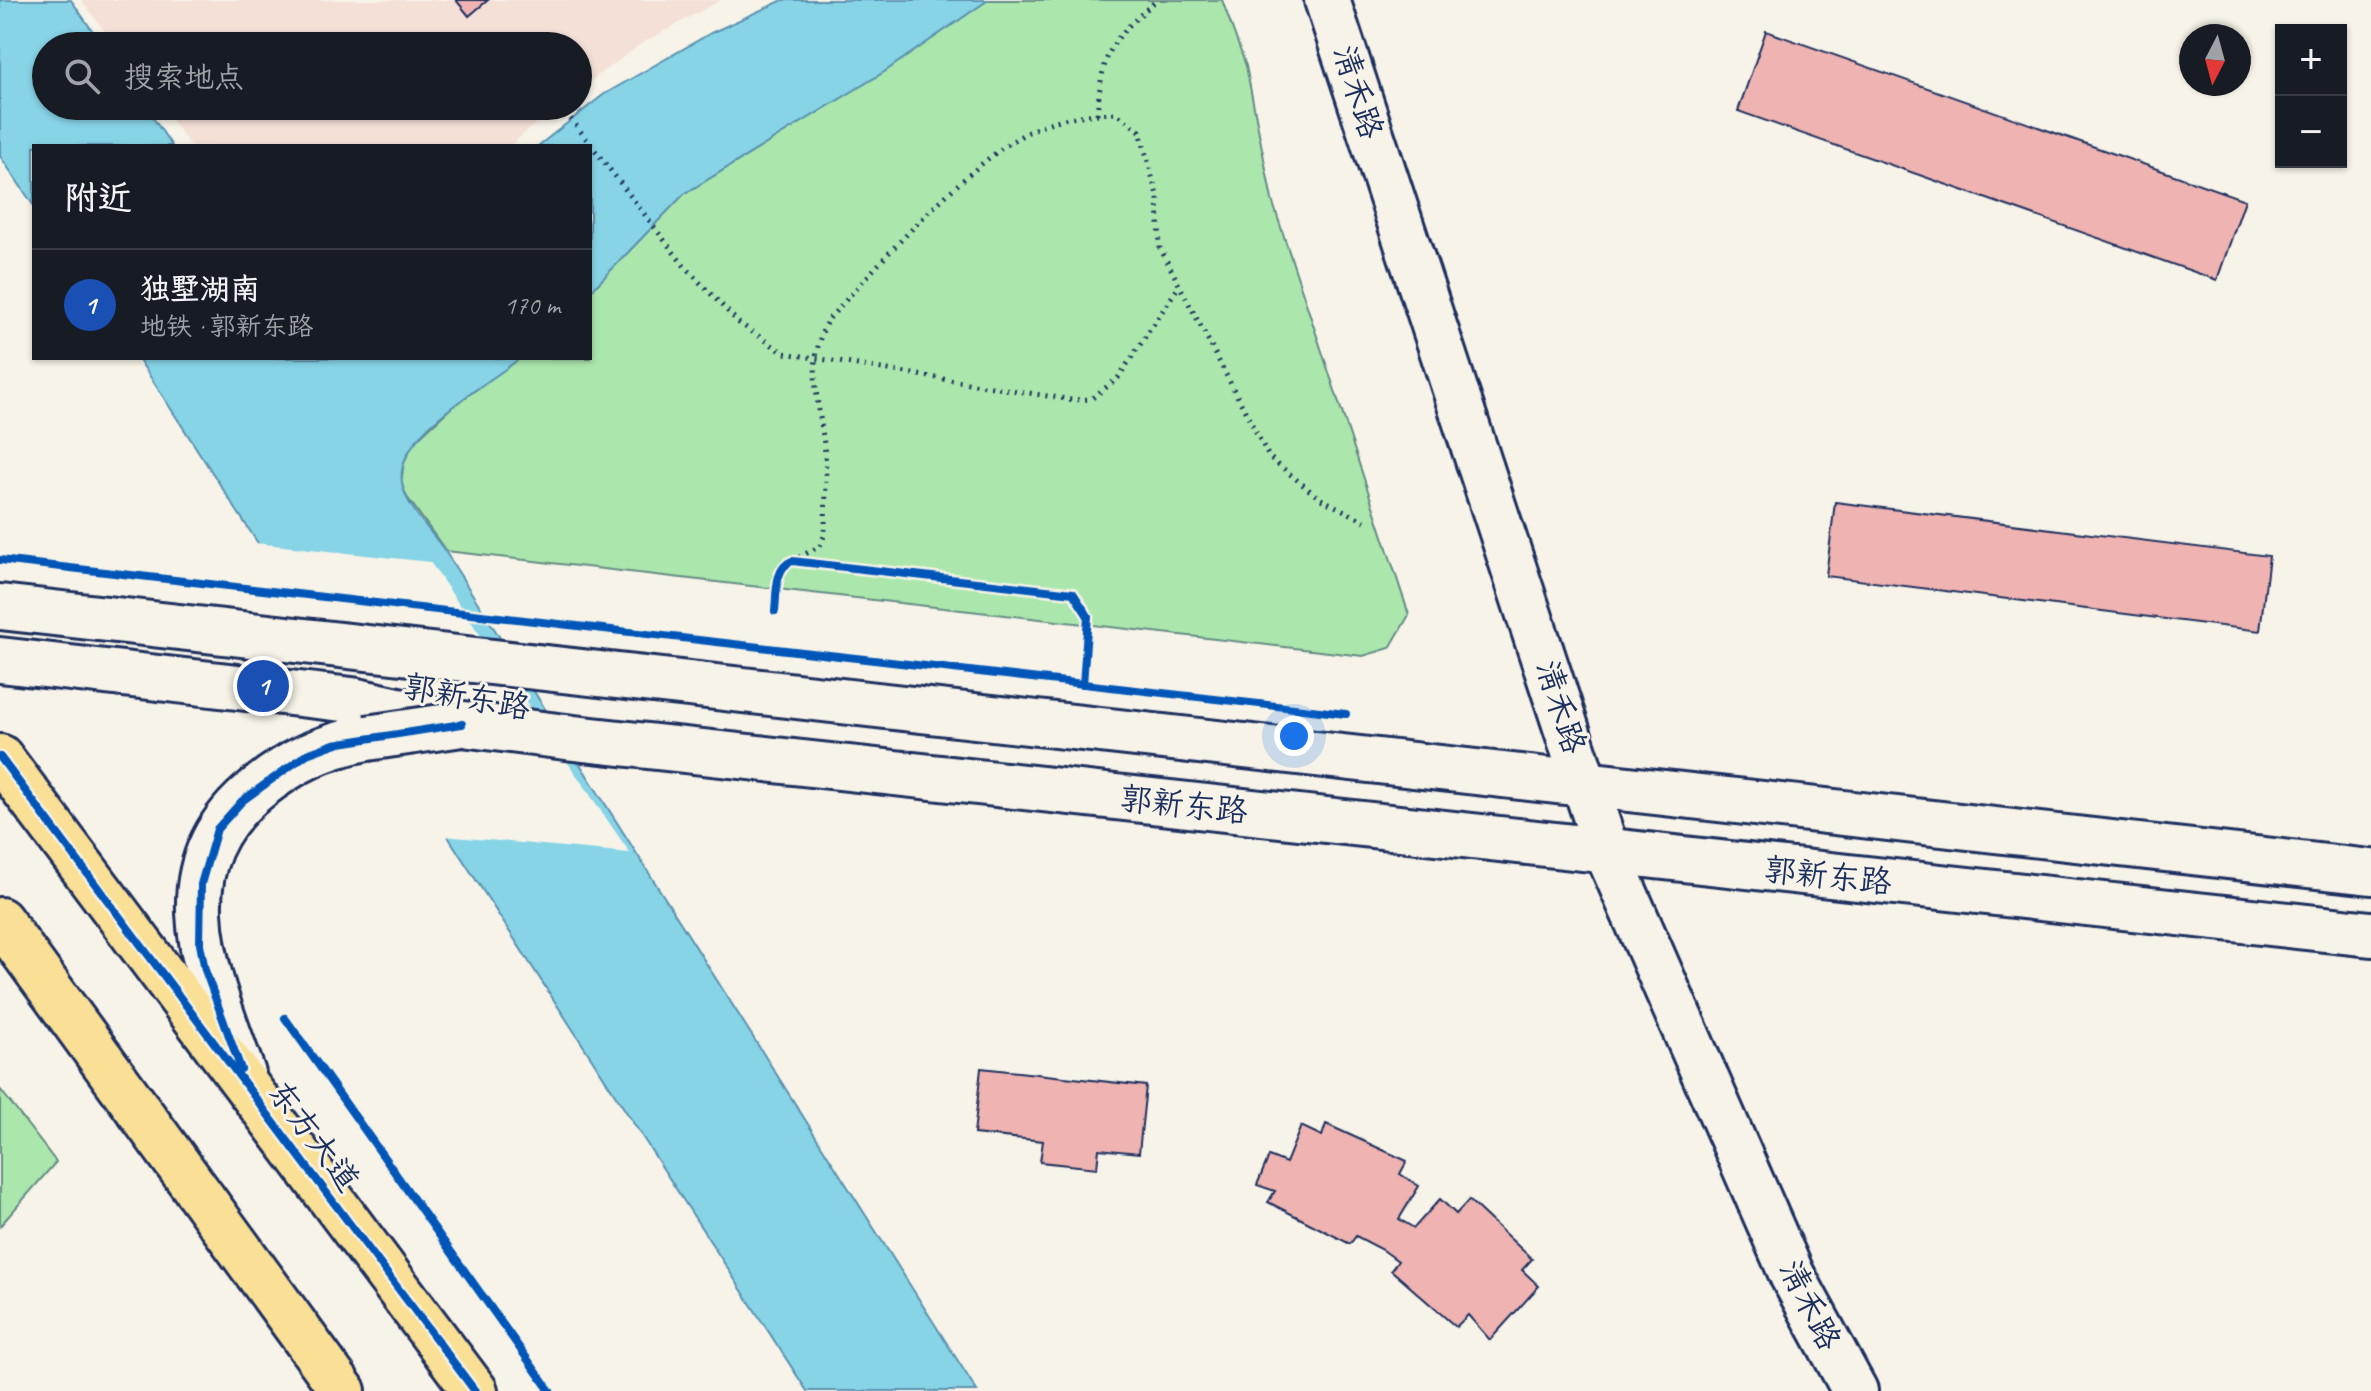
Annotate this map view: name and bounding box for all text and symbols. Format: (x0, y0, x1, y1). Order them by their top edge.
north arrow (2179, 24, 2251, 96)
map controls (2275, 24, 2347, 168)
button: + (2275, 24, 2347, 96)
search box (32, 32, 592, 120)
street label: 清禾路 (1324, 40, 1392, 144)
icon: search (60, 54, 104, 98)
text: 搜索地点 (124, 58, 244, 96)
button: − (2275, 96, 2347, 168)
text: 附近 (64, 176, 132, 219)
text: 独墅湖南 (140, 270, 260, 308)
text: 1 (84, 289, 96, 322)
text: 170 m (504, 289, 560, 322)
text: 地铁 · 郭新东路 (140, 310, 313, 343)
street label: 清禾路 (1527, 655, 1595, 759)
pin: 1 (237, 656, 289, 716)
street label: 郭新东路 (400, 666, 534, 728)
your location (1274, 716, 1314, 756)
street label: 郭新东路 (1118, 778, 1250, 832)
street label: 郭新东路 (1762, 849, 1894, 903)
street label: 东方大道 (259, 1073, 369, 1199)
street label: 清禾路 (1770, 1253, 1850, 1357)

